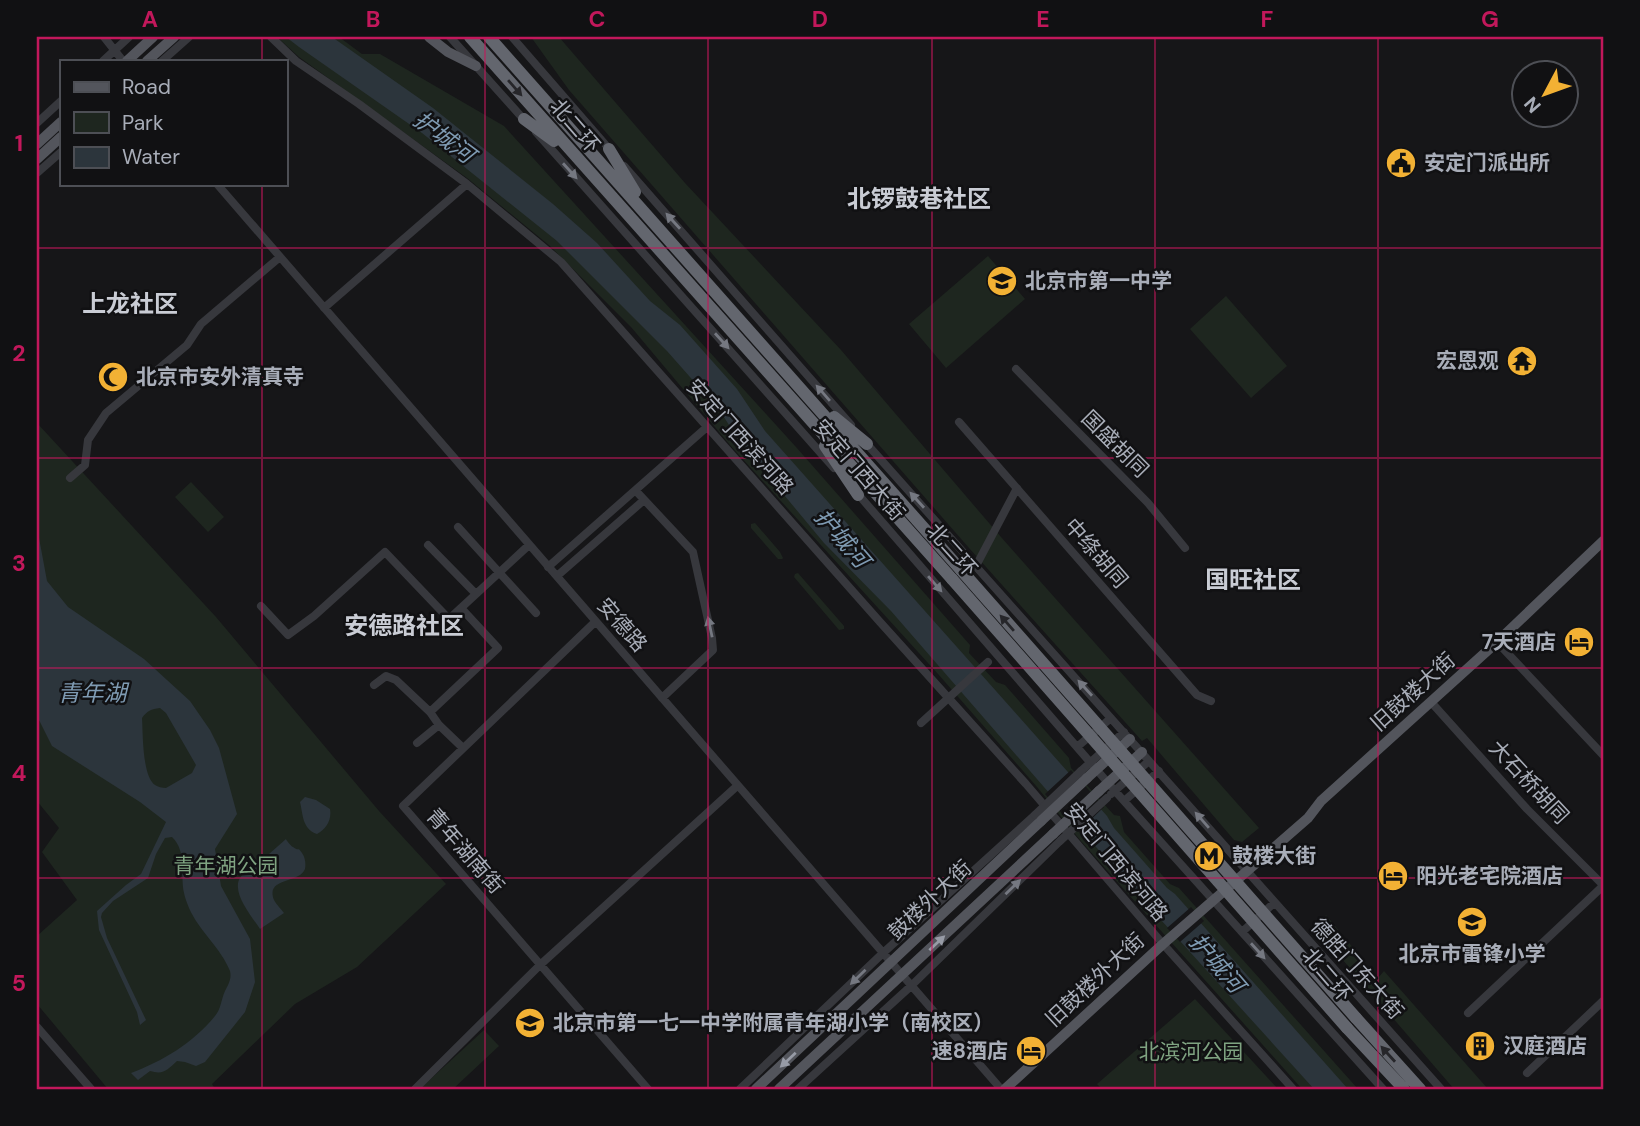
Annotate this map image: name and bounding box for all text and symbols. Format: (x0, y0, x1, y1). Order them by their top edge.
text: A (142, 4, 158, 34)
text: B (366, 4, 380, 34)
text: C (589, 4, 605, 34)
text: D (812, 4, 828, 34)
text: E (1036, 4, 1050, 34)
text: F (1261, 4, 1274, 34)
text: G (1481, 4, 1499, 34)
legend (60, 60, 287, 186)
north arrow (1510, 60, 1580, 130)
text: Road (122, 73, 171, 101)
one-way arrow (507, 79, 523, 97)
text: N (1519, 91, 1547, 118)
street label: 北二环 (544, 93, 606, 159)
water label: 护城河 (407, 104, 484, 172)
text: Park (122, 109, 164, 137)
text: 1 (15, 128, 23, 158)
text: Water (122, 143, 180, 171)
public building icon: 安定门派出所 (1384, 146, 1418, 180)
place label: 安定门派出所 (1424, 149, 1550, 177)
one-way arrow (562, 163, 578, 180)
district label: 北锣鼓巷社区 (847, 183, 991, 214)
one-way arrow (666, 213, 682, 230)
school or university icon: 北京市第一中学 (985, 264, 1019, 298)
place label: 北京市第一中学 (1025, 267, 1172, 295)
district label: 上龙社区 (82, 288, 178, 319)
one-way arrow (713, 333, 729, 350)
text: 2 (12, 338, 26, 368)
temple icon: 宏恩观 (1505, 344, 1539, 378)
place label: 宏恩观 (1436, 347, 1499, 375)
mosque icon: 北京市安外清真寺 (96, 360, 130, 394)
place label: 北京市安外清真寺 (136, 363, 304, 391)
street label: 安定门西滨河路 (680, 373, 800, 501)
one-way arrow (816, 384, 831, 401)
street label: 国盛胡同 (1075, 404, 1155, 484)
street label: 安定门西大街 (807, 413, 911, 527)
one-way arrow (910, 492, 926, 509)
water label: 护城河 (808, 502, 879, 577)
street label: 中绦胡同 (1058, 512, 1134, 594)
street label: 北二环 (921, 517, 983, 583)
text: 3 (12, 548, 26, 578)
district label: 国旺社区 (1205, 564, 1301, 595)
one-way arrow (927, 575, 942, 592)
street label: 安德路 (591, 592, 653, 658)
district label: 安德路社区 (344, 610, 464, 641)
one-way arrow (1000, 614, 1015, 631)
one-way arrow (704, 616, 715, 638)
hotel icon: 7天酒店 (1562, 625, 1596, 659)
place label: 7天酒店 (1482, 628, 1556, 656)
street label: 旧鼓楼大街 (1365, 646, 1461, 738)
water label: 青年湖 (58, 678, 130, 708)
one-way arrow (1077, 679, 1093, 697)
street label: 大石桥胡同 (1483, 734, 1575, 830)
text: 4 (12, 758, 27, 788)
street label: 安定门西滨河路 (1058, 797, 1174, 927)
street label: 青年湖南街 (420, 802, 510, 900)
one-way arrow (1194, 811, 1210, 829)
metro station icon: 鼓楼大街 (1192, 839, 1226, 873)
place label: 鼓楼大街 (1232, 842, 1316, 870)
park label: 青年湖公园 (174, 852, 279, 880)
street label: 鼓楼外大街 (882, 854, 978, 946)
hotel icon: 阳光老宅院酒店 (1376, 859, 1410, 893)
place label: 阳光老宅院酒店 (1416, 862, 1563, 890)
one-way arrow (1004, 880, 1021, 896)
school or university icon: 北京市雷锋小学 (1455, 905, 1489, 939)
street label: 德胜门东大街 (1304, 913, 1410, 1025)
street label: 旧鼓楼外大街 (1039, 927, 1151, 1033)
water label: 护城河 (1183, 927, 1254, 1002)
one-way arrow (928, 935, 945, 951)
place label: 北京市雷锋小学 (1399, 940, 1546, 968)
one-way arrow (1250, 942, 1266, 960)
street label: 北二环 (1296, 942, 1358, 1008)
text: 5 (12, 968, 26, 998)
one-way arrow (850, 968, 867, 984)
school or university icon: 北京市第一七一中学附属青年湖小学（南校区） (513, 1006, 547, 1040)
place label: 北京市第一七一中学附属青年湖小学（南校区） (553, 1009, 994, 1037)
building icon: 汉庭酒店 (1463, 1029, 1497, 1063)
place label: 汉庭酒店 (1503, 1032, 1587, 1060)
hotel icon: 速8酒店 (1014, 1034, 1048, 1068)
place label: 速8酒店 (932, 1037, 1008, 1065)
park label: 北滨河公园 (1139, 1038, 1244, 1066)
one-way arrow (1380, 1045, 1396, 1063)
one-way arrow (780, 1051, 797, 1067)

